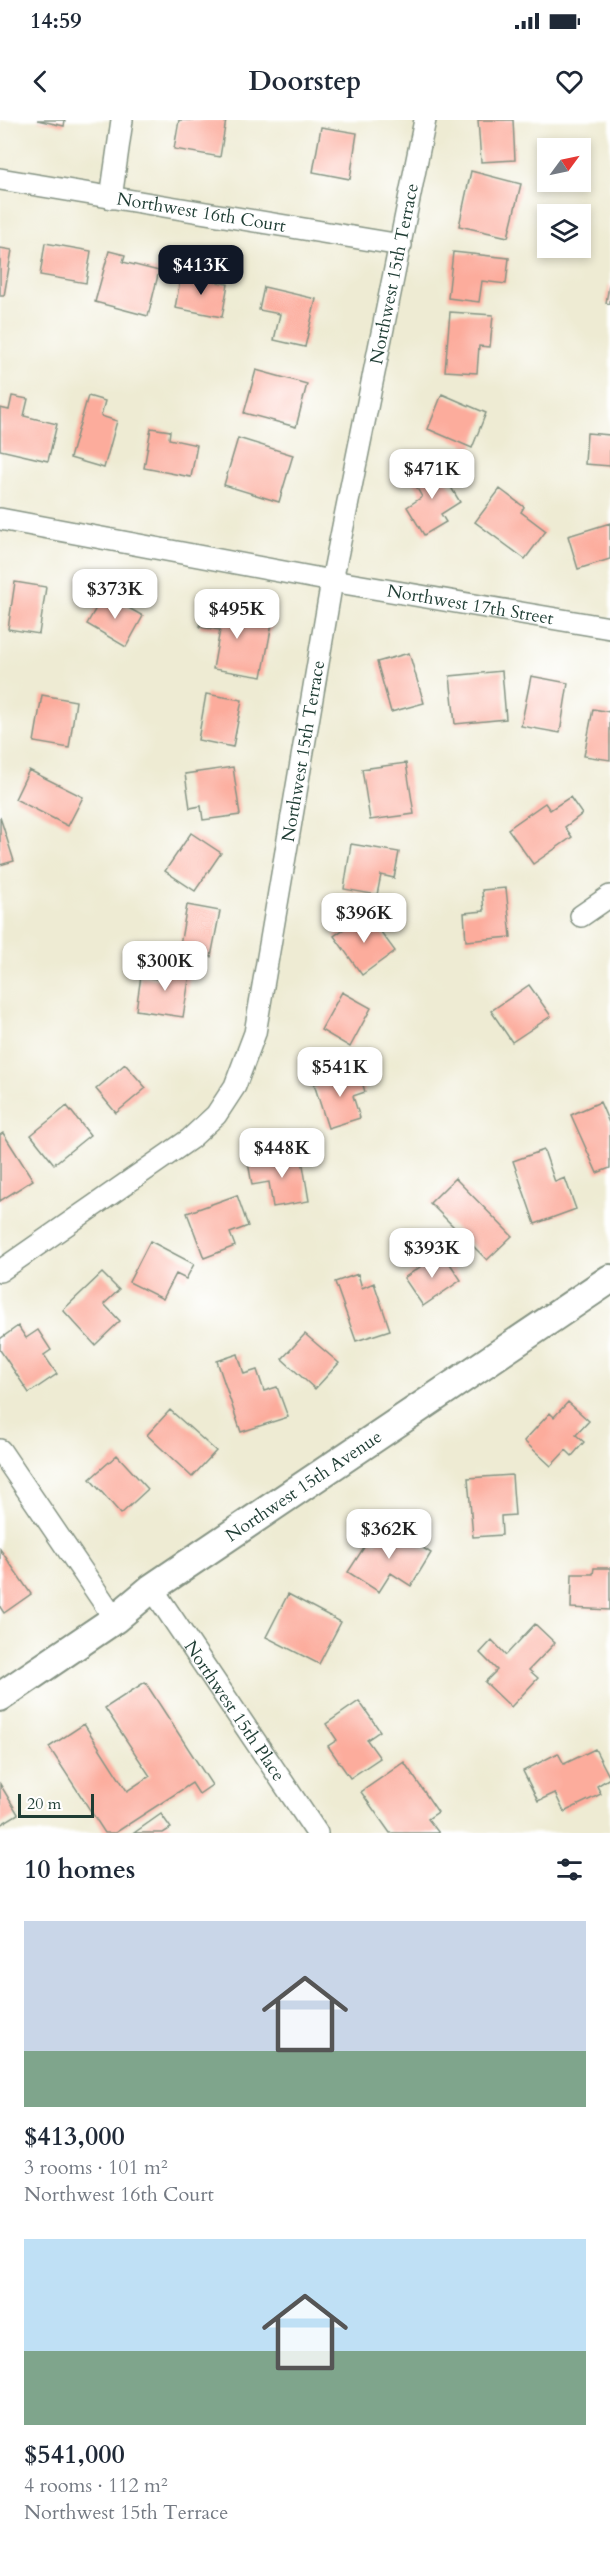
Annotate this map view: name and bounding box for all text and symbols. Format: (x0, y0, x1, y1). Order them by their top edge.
text: 14:59 (30, 6, 81, 36)
text: Doorstep (249, 63, 361, 100)
icon: back (24, 65, 57, 98)
icon: heart (553, 65, 586, 98)
north arrow (537, 138, 591, 192)
map controls (537, 138, 591, 258)
street label: Northwest 15th Terrace (364, 181, 425, 367)
street label: Northwest 16th Court (115, 186, 288, 239)
button: layers (537, 204, 591, 258)
pin: $413K (159, 245, 243, 296)
text: $413K (172, 251, 230, 278)
pin: $471K (390, 449, 474, 500)
text: $471K (403, 455, 461, 482)
pin: $373K (73, 569, 157, 620)
text: $373K (86, 575, 144, 602)
street label: Northwest 17th Street (385, 578, 556, 631)
pin: $495K (195, 589, 279, 640)
text: $495K (208, 595, 266, 622)
street label: Northwest 15th Terrace (276, 658, 331, 844)
pin: $396K (322, 893, 406, 944)
text: $396K (335, 899, 393, 926)
pin: $300K (123, 941, 207, 992)
text: $300K (136, 947, 194, 974)
pin: $541K (298, 1047, 382, 1098)
text: $541K (311, 1053, 369, 1080)
pin: $448K (240, 1128, 324, 1179)
text: $448K (253, 1134, 311, 1161)
pin: $393K (390, 1228, 474, 1279)
text: $393K (403, 1234, 461, 1261)
street label: Northwest 15th Avenue (221, 1424, 387, 1548)
pin: $362K (347, 1509, 431, 1560)
text: $362K (360, 1515, 418, 1542)
street label: Northwest 15th Place (178, 1636, 291, 1786)
scale bar (18, 1791, 94, 1818)
text: 20 m (27, 1793, 61, 1815)
text: 10 homes (24, 1852, 135, 1887)
icon: filters (553, 1853, 586, 1886)
icon: home (251, 1960, 359, 2068)
text: $413,000 (24, 2119, 125, 2154)
text: 3 rooms · 101 m² (24, 2154, 168, 2181)
text: Northwest 16th Court (24, 2181, 214, 2208)
icon: home (251, 2278, 359, 2386)
text: $541,000 (24, 2437, 125, 2472)
text: 4 rooms · 112 m² (24, 2472, 168, 2499)
text: Northwest 15th Terrace (24, 2499, 228, 2526)

